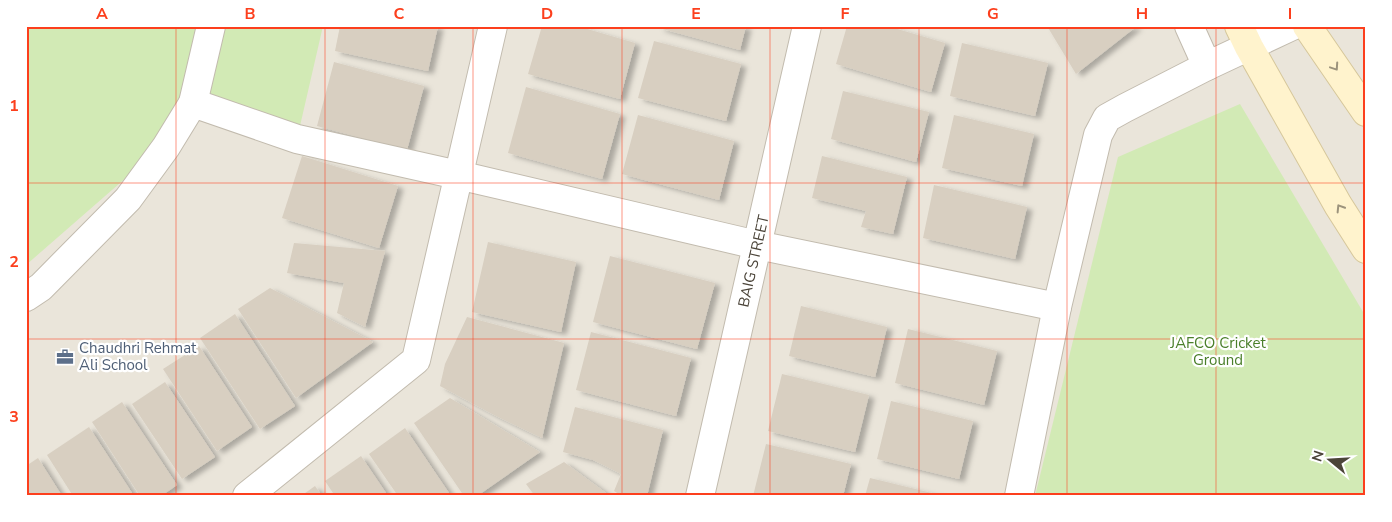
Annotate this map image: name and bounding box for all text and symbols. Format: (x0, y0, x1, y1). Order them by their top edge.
text: A (96, 3, 108, 25)
text: B (244, 3, 256, 25)
text: C (394, 3, 405, 25)
text: D (541, 3, 553, 25)
text: E (691, 3, 701, 25)
text: F (841, 3, 850, 25)
text: G (987, 3, 999, 25)
text: H (1136, 3, 1148, 25)
text: I (1288, 3, 1292, 25)
one-way arrow (1329, 61, 1338, 70)
text: 1 (9, 95, 19, 117)
one-way arrow (1336, 204, 1346, 213)
street label: BAIG STREET (733, 213, 774, 309)
text: 2 (9, 251, 19, 273)
park label: JAFCO Cricket Ground (1169, 333, 1266, 370)
place label: Chaudhri Rehmat Ali School (79, 338, 197, 375)
office icon: Chaudhri Rehmat Ali School (55, 347, 75, 367)
text: 3 (9, 406, 19, 428)
north arrow (1304, 434, 1354, 484)
text: N (1307, 448, 1329, 464)

